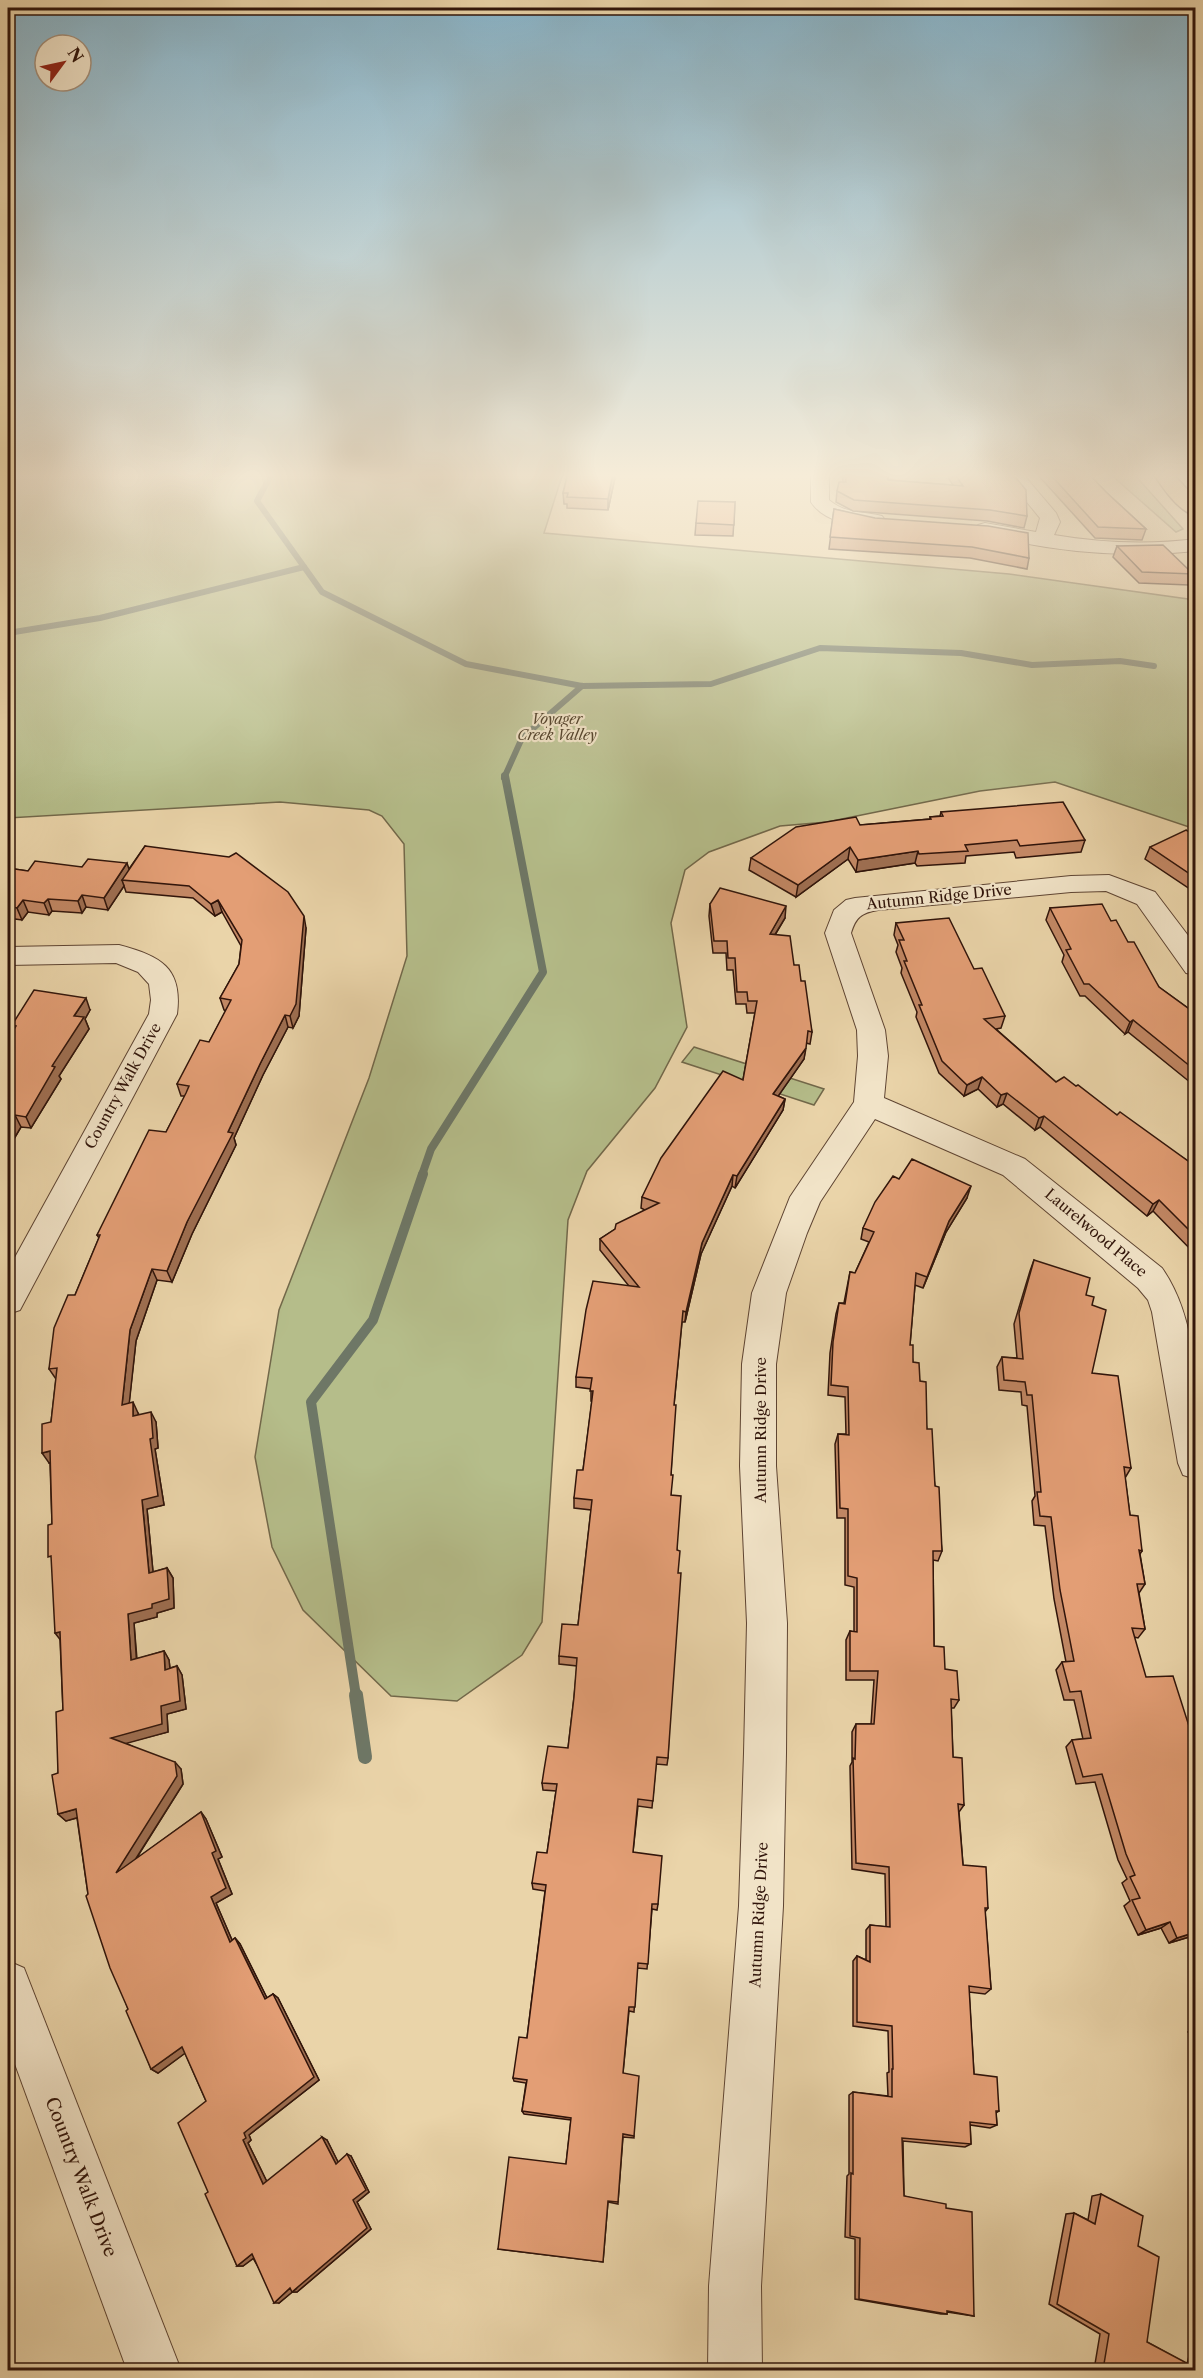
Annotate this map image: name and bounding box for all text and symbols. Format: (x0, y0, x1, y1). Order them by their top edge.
north arrow (33, 33, 93, 93)
text: N (63, 44, 88, 66)
park label: Voyager Creek Valley (517, 710, 597, 744)
street label: Autumn Ridge Drive (864, 879, 1013, 914)
street label: Country Walk Drive (80, 1019, 165, 1152)
street label: Laurelwood Place (1041, 1184, 1151, 1281)
street label: Autumn Ridge Drive (751, 1357, 770, 1504)
street label: Autumn Ridge Drive (745, 1842, 772, 1989)
street label: Country Walk Drive (40, 2094, 122, 2260)

